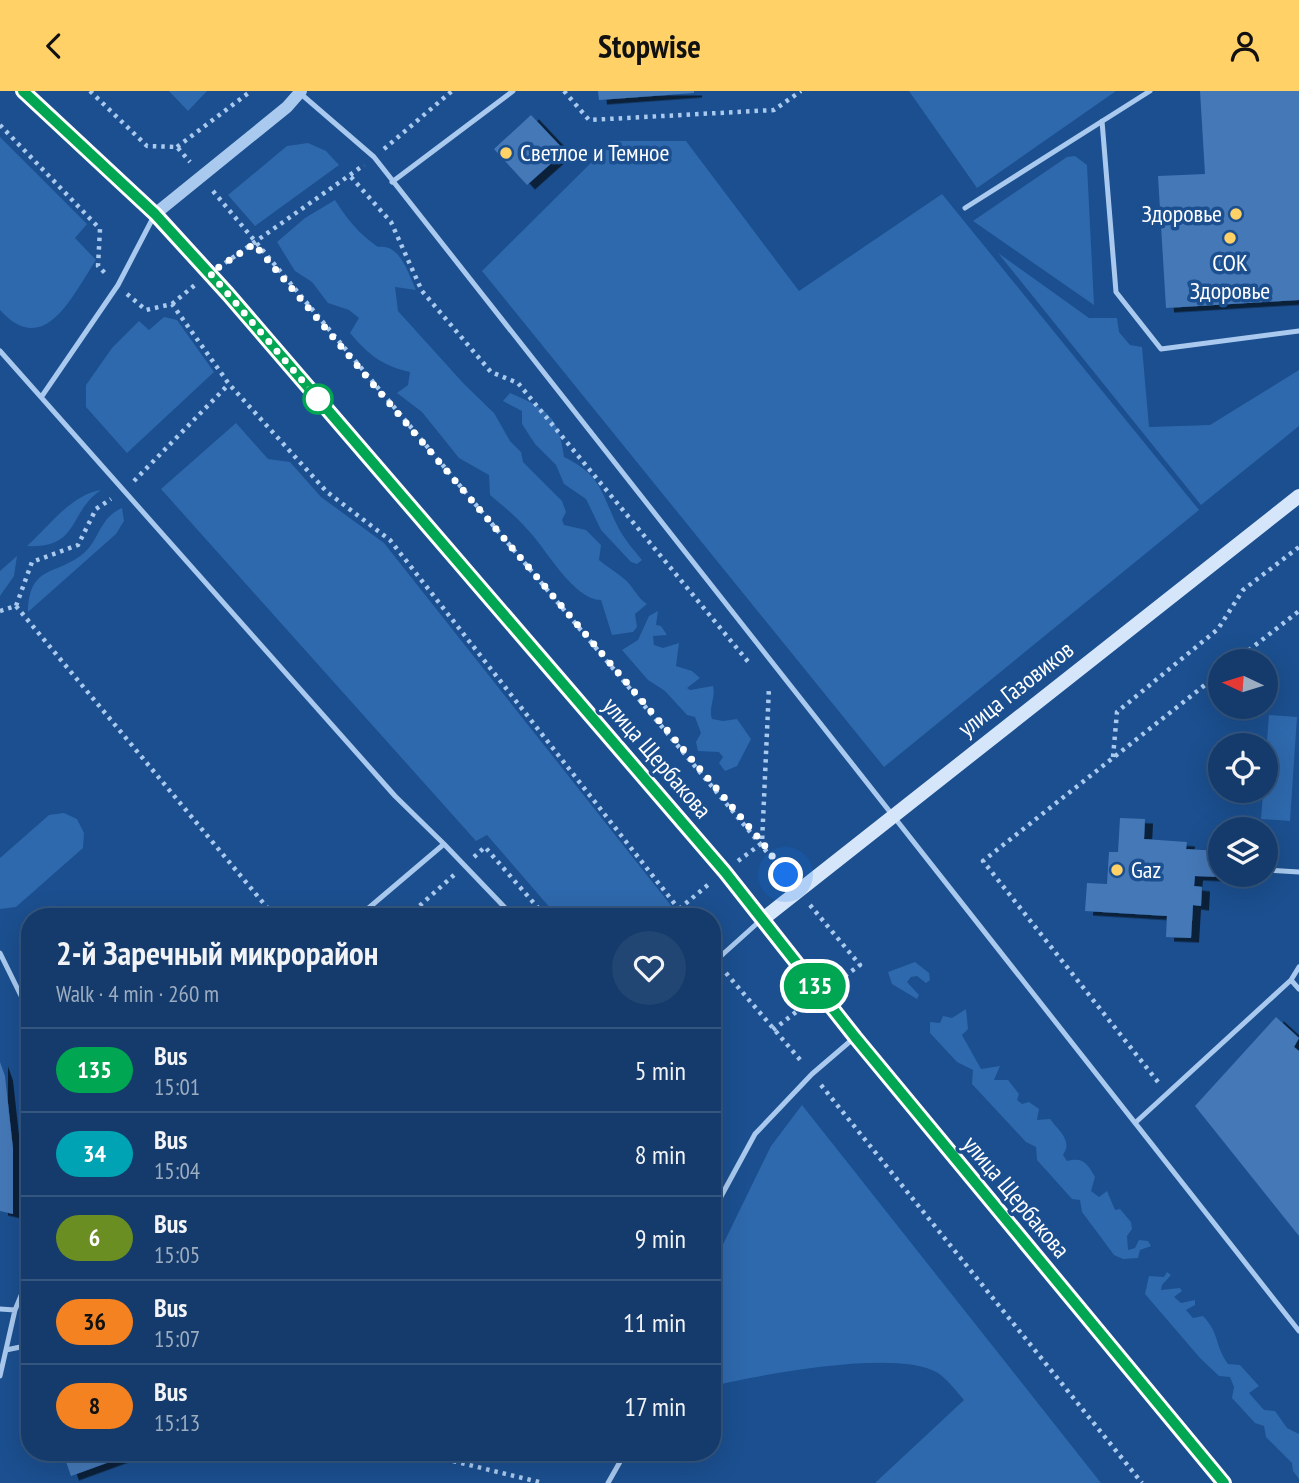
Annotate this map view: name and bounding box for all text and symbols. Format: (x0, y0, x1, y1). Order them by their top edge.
text: Stopwise (598, 25, 701, 67)
icon: back (35, 27, 73, 65)
icon: person (1226, 27, 1264, 65)
place label: Светлое и Темное (520, 137, 669, 168)
marker: Светлое и Темное (498, 145, 514, 161)
place label: Здоровье (1141, 198, 1222, 229)
marker: Здоровье (1228, 206, 1244, 222)
marker: СОК Здоровье (1222, 230, 1238, 246)
place label: СОК Здоровье (1190, 247, 1270, 306)
unlabelled marker (303, 384, 333, 414)
street label: улица Газовиков (952, 634, 1080, 743)
north arrow (1208, 649, 1278, 719)
map controls (1208, 649, 1278, 887)
street label: улица Щербакова (596, 691, 719, 825)
button: locate (1208, 733, 1278, 803)
button: layers (1208, 817, 1278, 887)
place label: Gaz (1131, 854, 1161, 885)
your location (768, 857, 803, 892)
marker: Gaz (1109, 862, 1125, 878)
text: 2-й Заречный микрорайон (56, 931, 378, 974)
button: heart (612, 931, 686, 1005)
line badge: 135 (775, 963, 855, 1009)
text: 135 (798, 970, 832, 1001)
text: Walk · 4 min · 260 m (56, 979, 219, 1008)
text: Bus (154, 1039, 187, 1072)
text: 135 (77, 1054, 112, 1085)
text: 5 min (635, 1054, 686, 1087)
text: 15:01 (154, 1072, 200, 1101)
text: Bus (154, 1123, 187, 1156)
street label: улица Щербакова (956, 1129, 1077, 1264)
text: 34 (83, 1138, 106, 1169)
text: 8 min (635, 1138, 686, 1171)
text: 15:04 (154, 1156, 200, 1185)
text: Bus (154, 1207, 187, 1240)
text: 6 (89, 1222, 100, 1253)
text: 9 min (635, 1222, 686, 1255)
text: 15:05 (154, 1240, 200, 1269)
text: Bus (154, 1291, 187, 1324)
text: 36 (83, 1306, 106, 1337)
text: 11 min (623, 1306, 686, 1339)
text: 15:07 (154, 1324, 200, 1353)
text: Bus (154, 1375, 187, 1408)
text: 8 (89, 1390, 100, 1421)
text: 17 min (624, 1390, 686, 1423)
text: 15:13 (154, 1408, 200, 1437)

